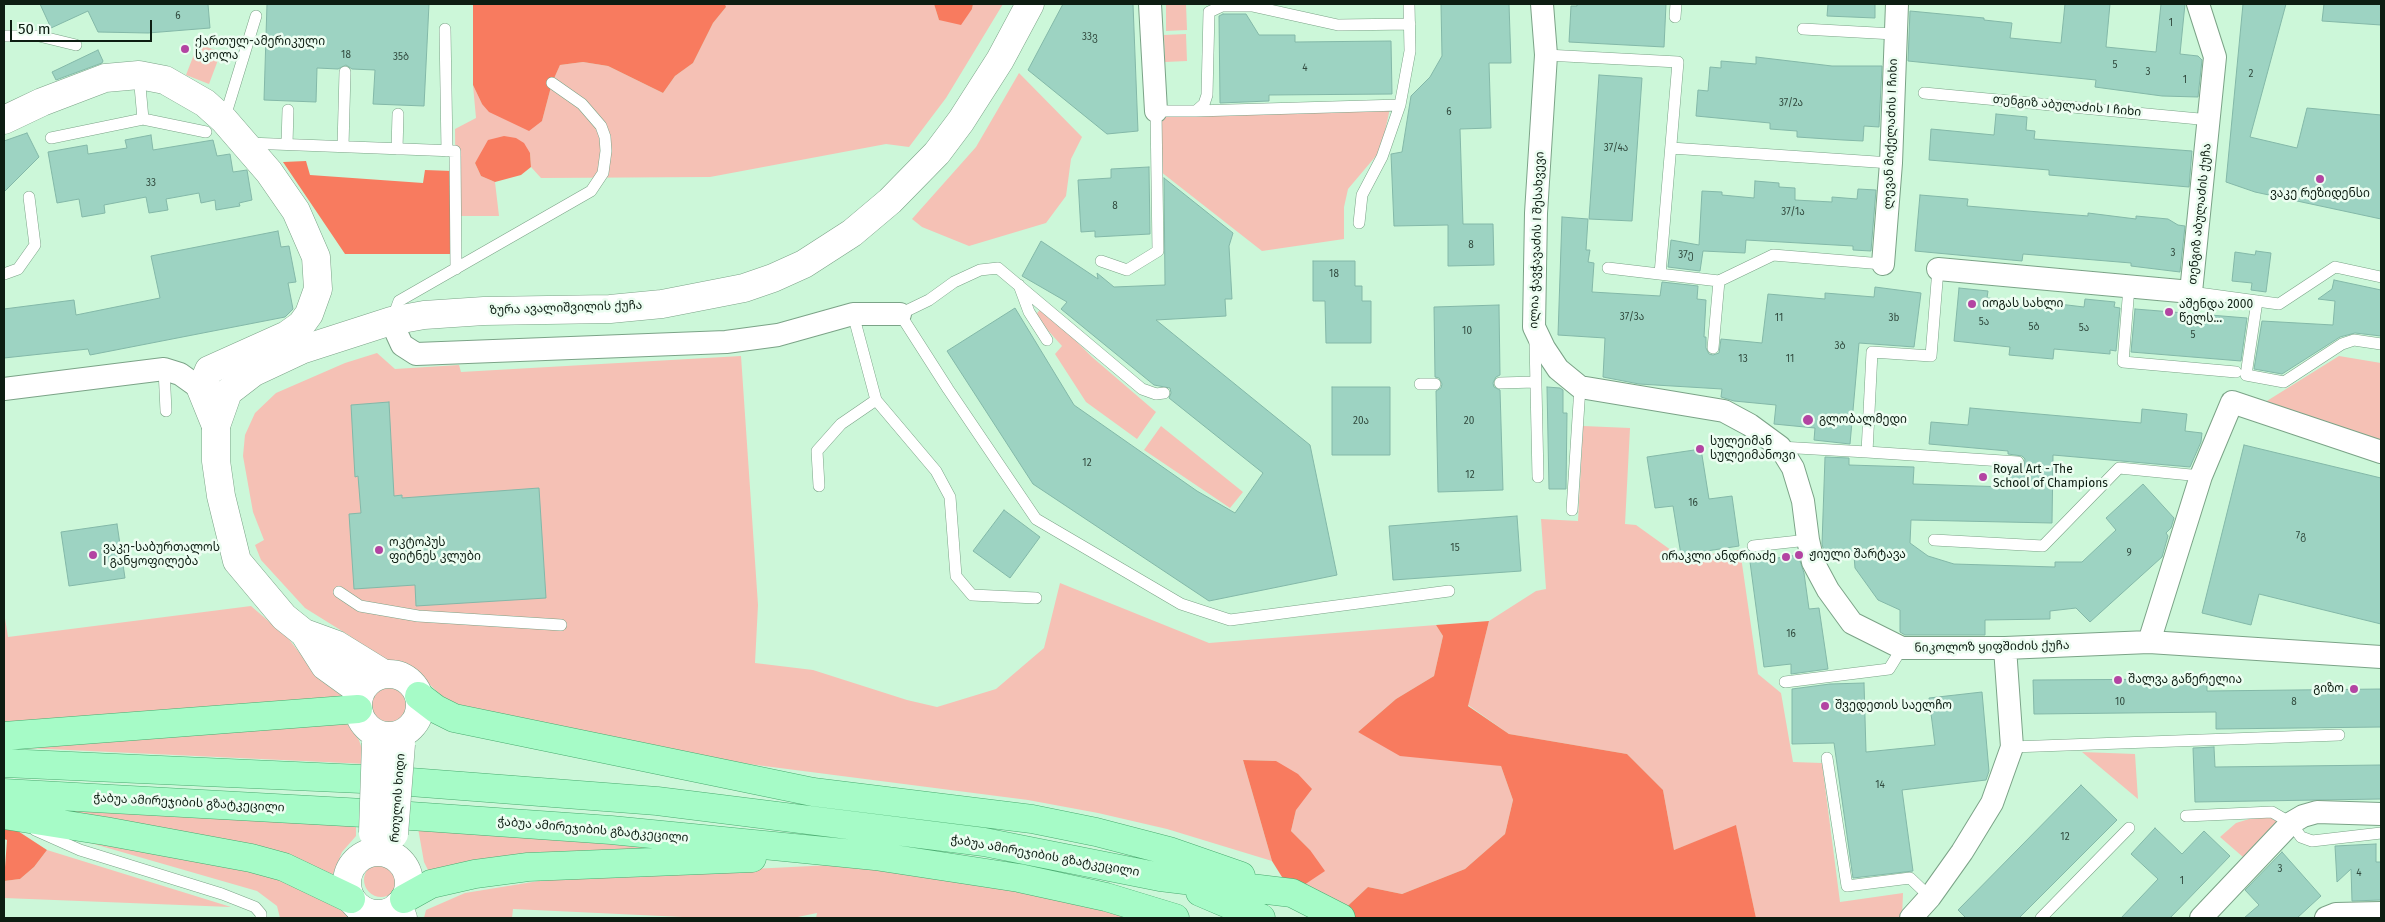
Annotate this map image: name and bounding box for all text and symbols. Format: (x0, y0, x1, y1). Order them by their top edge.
scale bar (12, 10, 155, 42)
house number: 6 (175, 10, 181, 22)
house number: 1 (2169, 17, 2173, 29)
text: 50 m (18, 20, 51, 38)
house number: 33ვ (1082, 31, 1098, 43)
place label: ქართულ-ამერიკული სკოლა (195, 35, 325, 63)
marker: ქართულ-ამერიკული სკოლა (179, 43, 191, 55)
house number: 18 (341, 49, 351, 61)
house number: 35ბ (393, 51, 409, 63)
street label: ლევან მიქელაძის I ჩიხი (1881, 58, 1901, 210)
house number: 5 (2112, 59, 2118, 71)
house number: 4 (1302, 62, 1308, 74)
house number: 3 (2146, 66, 2150, 78)
house number: 2 (2249, 68, 2253, 80)
house number: 1 (2183, 74, 2187, 86)
street label: თენგიზ აბულაძის I ჩიხი (1992, 92, 2142, 120)
house number: 37/2ა (1779, 97, 1803, 109)
house number: 6 (1446, 106, 1452, 118)
house number: 37/4ა (1604, 142, 1628, 154)
street label: თენგიზ აბულაძის ქუჩა (2185, 143, 2215, 285)
street label: ილია ჭავჭავაძის I შესახვევი (1527, 151, 1547, 329)
marker: ვაკე რეზიდენსი (2314, 173, 2326, 185)
house number: 33 (146, 177, 156, 189)
place label: ვაკე რეზიდენსი (2270, 187, 2370, 201)
house number: 8 (1112, 200, 1118, 212)
house number: 37/1ა (1781, 206, 1805, 218)
house number: 8 (1468, 239, 1474, 251)
house number: 3 (2171, 247, 2175, 259)
house number: 37ე (1678, 249, 1694, 261)
house number: 18 (1329, 268, 1339, 280)
place label: იოგას სახლი (1982, 297, 2063, 311)
street label: ზურა ავალიშვილის ქუჩა (489, 298, 643, 318)
marker: იოგას სახლი (1966, 298, 1978, 310)
place label: აშენდა 2000 წელს... (2179, 298, 2253, 326)
marker: აშენდა 2000 წელს... (2163, 306, 2175, 318)
house number: 37/3ა (1620, 311, 1644, 323)
house number: 11 (1775, 312, 1783, 324)
house number: 3b (1889, 312, 1899, 324)
house number: 5ა (1979, 316, 1989, 328)
house number: 5ბ (2028, 321, 2040, 333)
house number: 5ა (2079, 322, 2089, 334)
house number: 10 (1462, 325, 1472, 337)
house number: 5 (2190, 329, 2196, 341)
house number: 3ბ (1834, 340, 1846, 352)
house number: 13 (1738, 353, 1748, 365)
house number: 11 (1786, 353, 1794, 365)
marker: გლობალმედი (1801, 413, 1815, 427)
place label: გლობალმედი (1819, 413, 1907, 427)
house number: 20ა (1353, 415, 1369, 427)
house number: 20 (1464, 415, 1474, 427)
place label: სულეიმან სულეიმანოვი (1710, 435, 1796, 463)
marker: სულეიმან სულეიმანოვი (1694, 443, 1706, 455)
house number: 12 (1082, 457, 1092, 469)
place label: Royal Art - The School of Champions (1993, 463, 2108, 491)
house number: 12 (1465, 469, 1475, 481)
marker: Royal Art - The School of Champions (1977, 471, 1989, 483)
house number: 16 (1688, 497, 1698, 509)
house number: 7გ (2296, 530, 2306, 542)
place label: ოკტოპუს ფიტნეს კლუბი (389, 536, 481, 564)
place label: ვაკე-საბურთალოს I განყოფილება (103, 541, 220, 569)
house number: 15 (1450, 542, 1460, 554)
marker: ოკტოპუს ფიტნეს კლუბი (373, 544, 385, 556)
house number: 9 (2126, 547, 2132, 559)
place label: ჟიული შარტავა (1809, 548, 1906, 562)
marker: ვაკე-საბურთალოს I განყოფილება (87, 549, 99, 561)
marker: ჟიული შარტავა (1793, 549, 1805, 561)
place label: ირაკლი ანდრიაძე (1661, 550, 1776, 564)
marker: ირაკლი ანდრიაძე (1780, 551, 1792, 563)
house number: 16 (1786, 628, 1796, 640)
street label: ნიკოლოზ ყიფშიძის ქუჩა (1914, 638, 2070, 656)
place label: შალვა გაწერელია (2128, 673, 2242, 687)
marker: შალვა გაწერელია (2112, 674, 2124, 686)
place label: გიზო (2313, 682, 2344, 696)
marker: გიზო (2348, 683, 2360, 695)
house number: 10 (2115, 696, 2125, 708)
house number: 8 (2291, 696, 2297, 708)
place label: შვედეთის საელჩო (1835, 699, 1952, 713)
marker: შვედეთის საელჩო (1819, 700, 1831, 712)
street label: რთულის ხიდი (388, 753, 408, 843)
house number: 14 (1875, 779, 1885, 791)
street label: ჭაბუა ამირეჯიბის გზატკეცილი (93, 791, 285, 815)
street label: ჭაბუა ამირეჯიბის გზატკეცილი (497, 814, 689, 846)
house number: 12 (2060, 831, 2070, 843)
street label: ჭაბუა ამირეჯიბის გზატკეცილი (949, 832, 1141, 880)
house number: 3 (2278, 863, 2282, 875)
house number: 4 (2356, 867, 2362, 879)
house number: 1 (2180, 875, 2184, 887)

